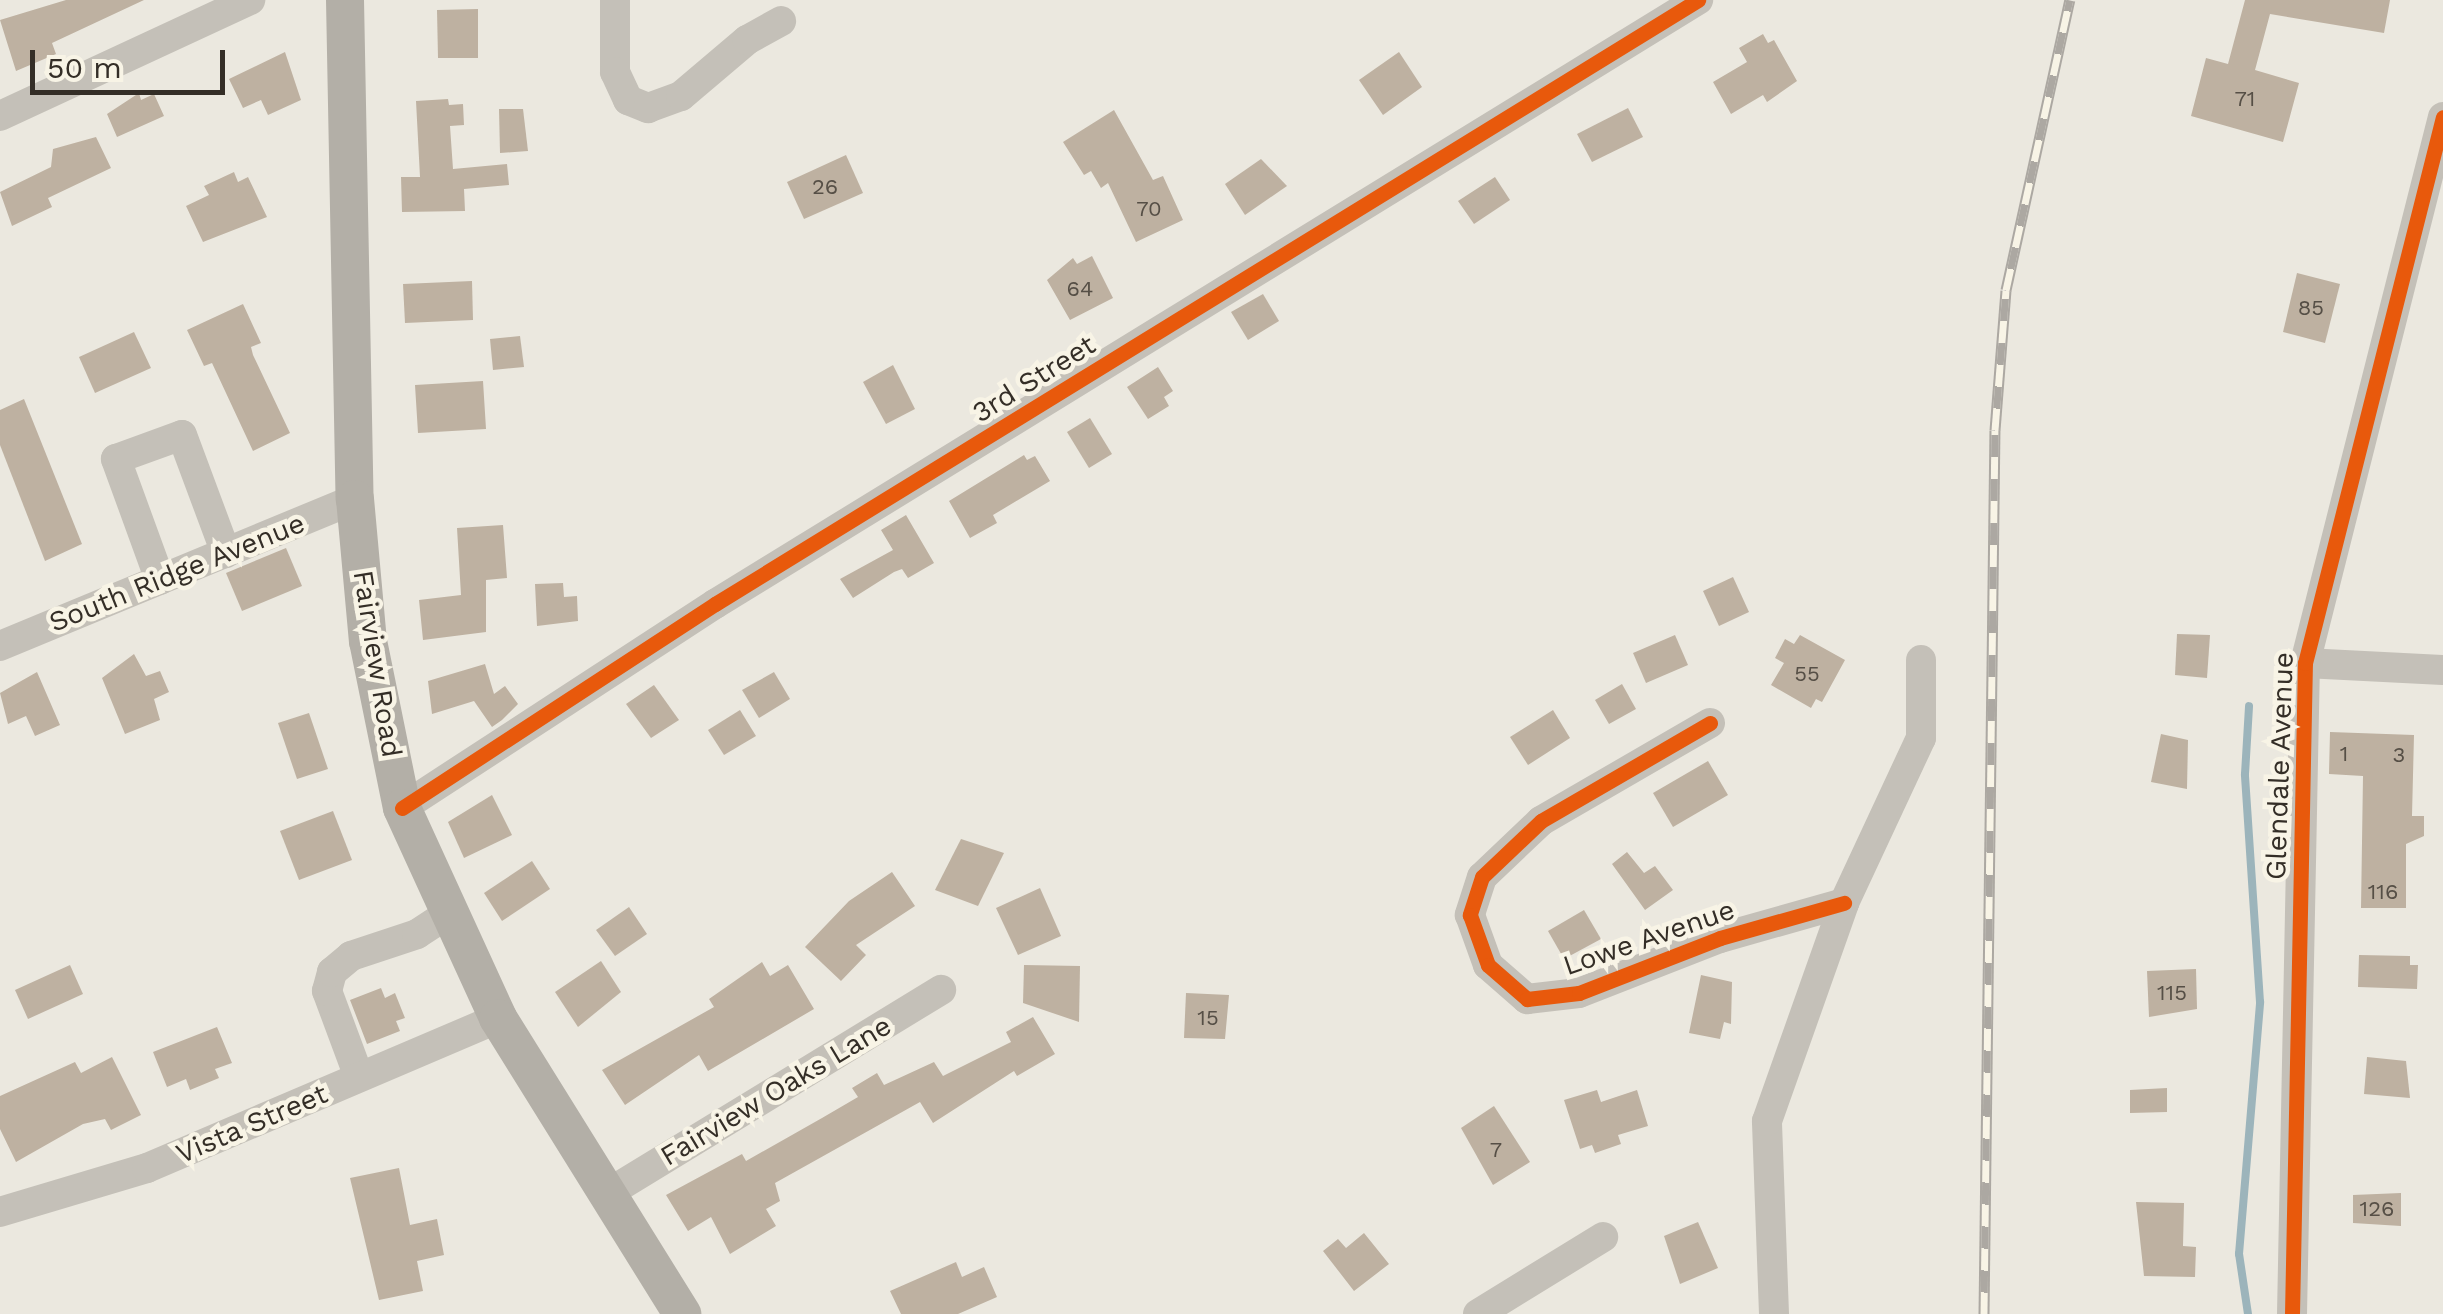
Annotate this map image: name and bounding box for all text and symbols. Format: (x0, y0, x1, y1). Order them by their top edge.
scale bar (35, 30, 230, 92)
text: 50 m (47, 50, 122, 85)
house number: 71 (2235, 86, 2255, 112)
house number: 26 (812, 174, 838, 200)
house number: 70 (1136, 196, 1162, 222)
house number: 64 (1067, 276, 1093, 302)
house number: 85 (2298, 295, 2324, 321)
street label: 3rd Street (966, 328, 1102, 430)
street label: South Ridge Avenue (44, 506, 310, 640)
street label: Fairview Road (346, 568, 408, 760)
street label: Glendale Avenue (2259, 651, 2301, 881)
house number: 55 (1794, 661, 1820, 687)
house number: 1 (2340, 741, 2348, 767)
house number: 3 (2393, 742, 2405, 768)
house number: 116 (2368, 879, 2398, 905)
street label: Lowe Avenue (1558, 893, 1740, 983)
house number: 115 (2157, 980, 2187, 1006)
house number: 15 (1197, 1005, 1219, 1031)
street label: Fairview Oaks Lane (654, 1009, 898, 1173)
street label: Vista Street (171, 1077, 333, 1171)
house number: 7 (1490, 1137, 1502, 1163)
house number: 126 (2360, 1196, 2394, 1222)

